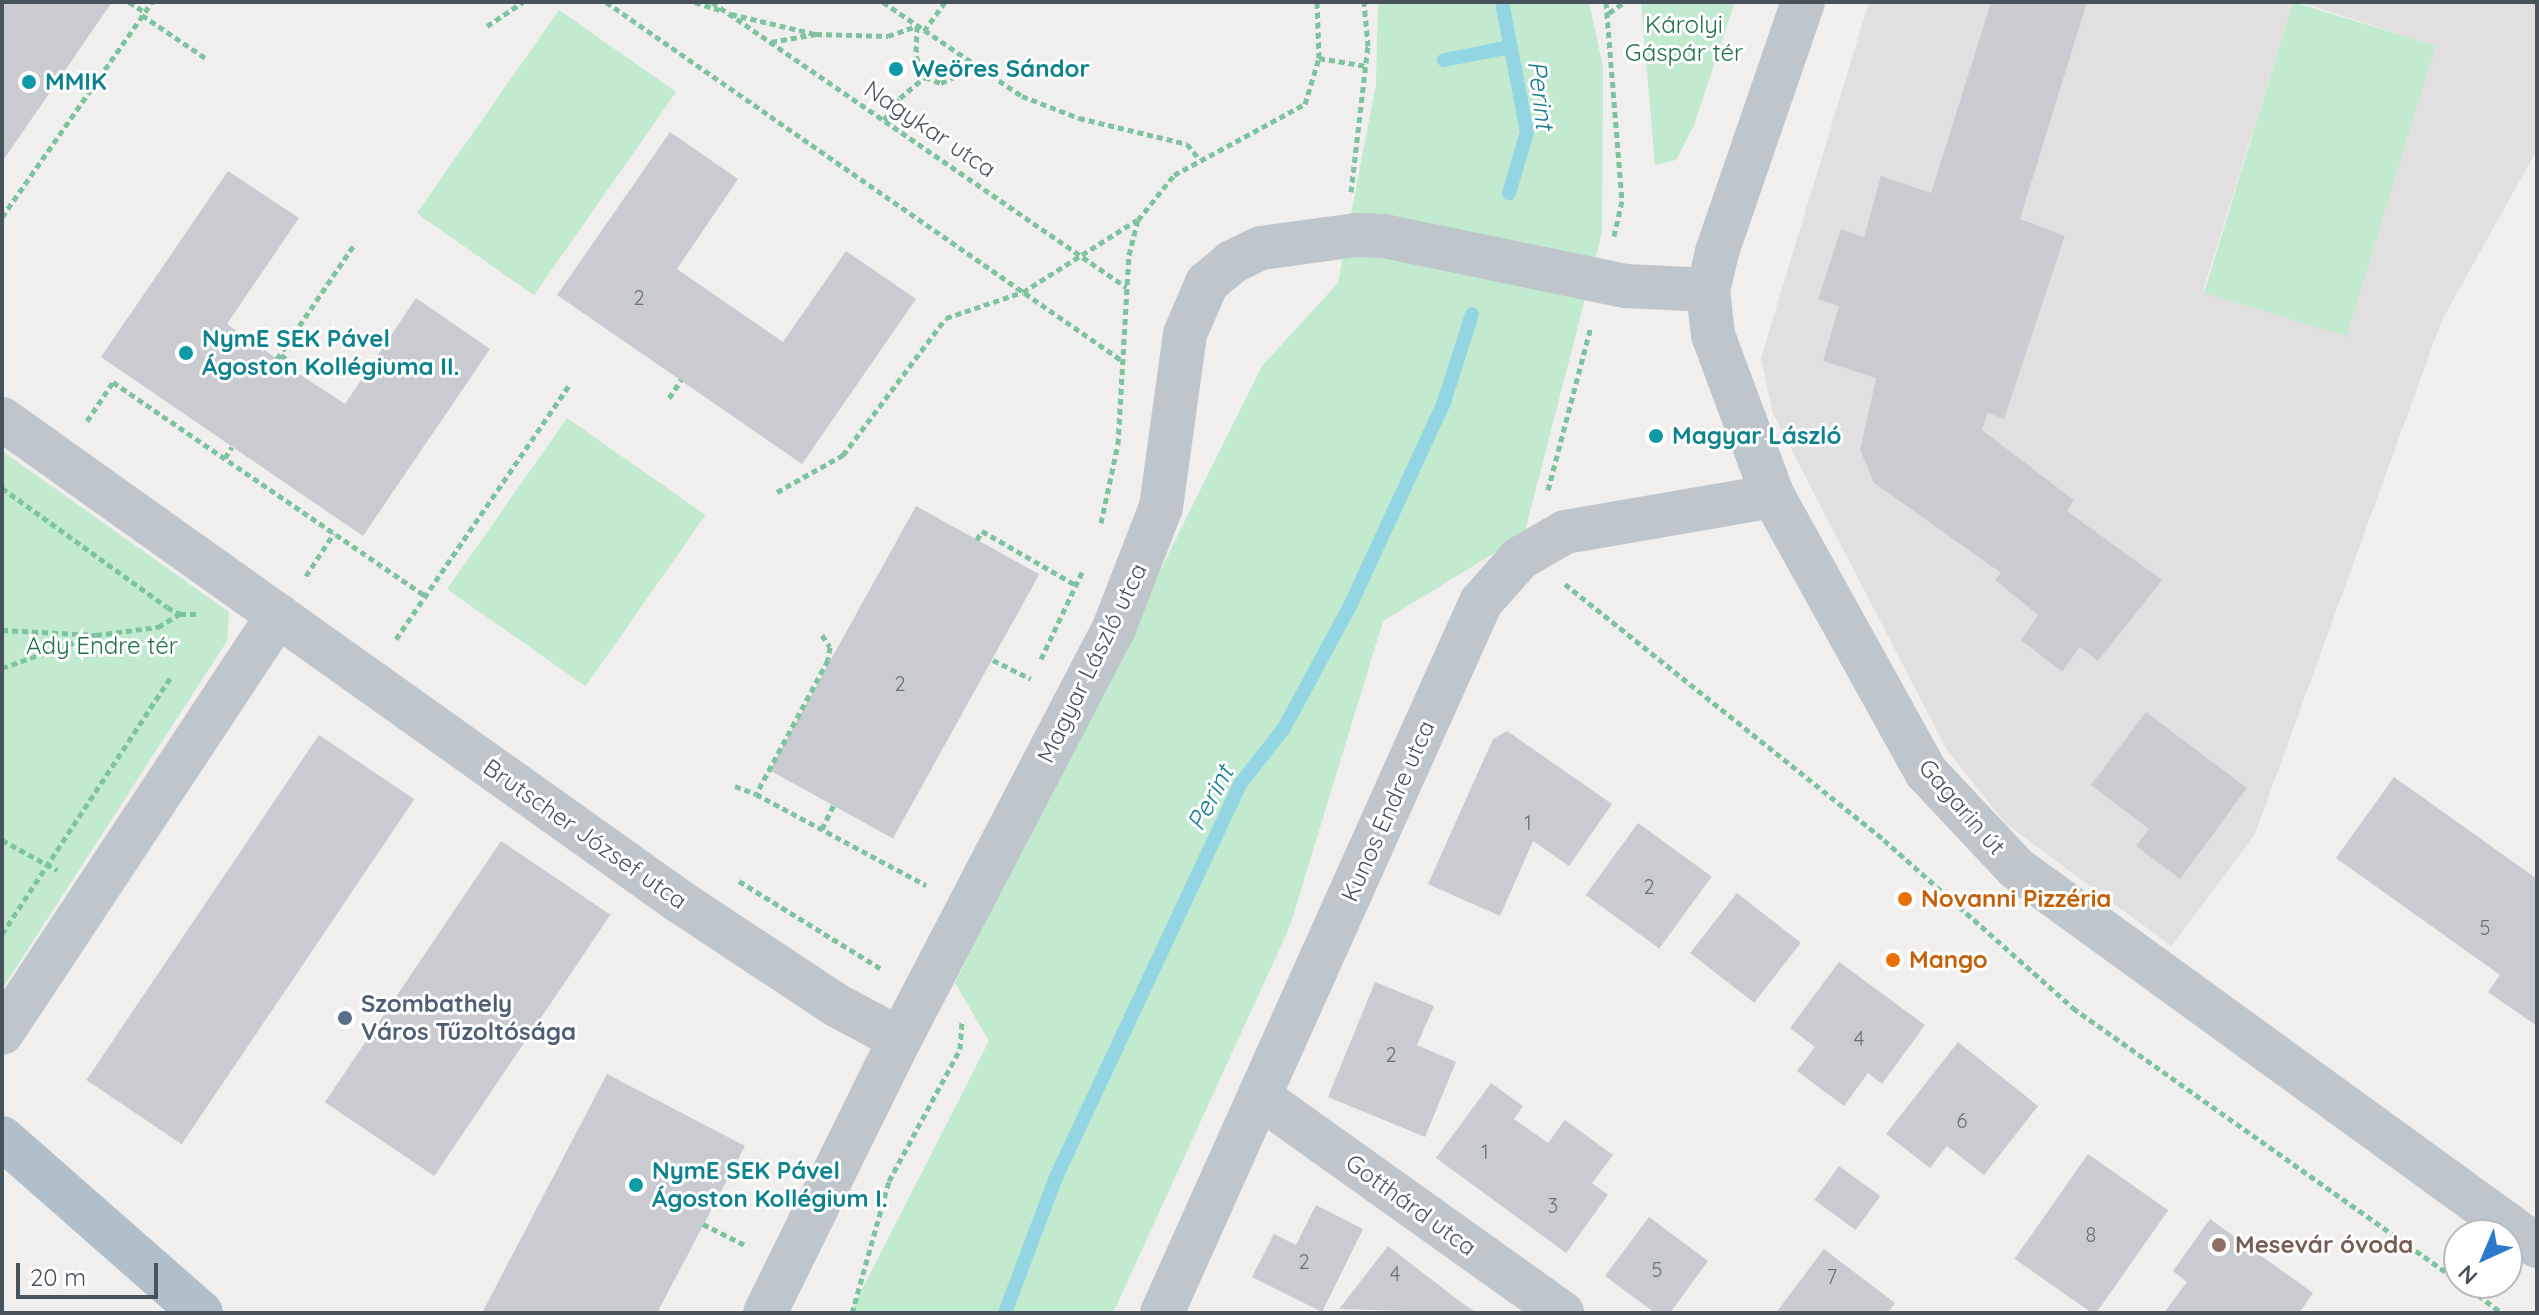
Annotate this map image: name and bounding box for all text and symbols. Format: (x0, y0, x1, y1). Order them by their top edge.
park label: Károlyi Gáspár tér (1625, 11, 1743, 67)
place label: Weöres Sándor (912, 55, 1090, 83)
water label: Perint (1521, 59, 1561, 131)
marker: Weöres Sándor (887, 60, 905, 78)
place label: MMIK (45, 68, 107, 96)
marker: MMIK (20, 73, 38, 91)
street label: Nagykar utca (859, 74, 1001, 184)
house number: 2 (633, 285, 645, 309)
place label: NymE SEK Pável Ágoston Kollégiuma II. (202, 325, 460, 381)
marker: NymE SEK Pável Ágoston Kollégiuma II. (177, 344, 195, 362)
place label: Magyar László (1672, 422, 1842, 450)
marker: Magyar László (1647, 427, 1665, 445)
street label: Magyar László utca (1031, 558, 1153, 768)
park label: Ady Endre tér (26, 632, 178, 660)
house number: 2 (894, 671, 906, 695)
street label: Kunos Endre utca (1335, 716, 1441, 906)
street label: Brutscher József utca (478, 753, 692, 915)
street label: Gagarin út (1913, 753, 2011, 861)
water label: Perint (1180, 760, 1240, 836)
house number: 1 (1524, 810, 1532, 834)
house number: 2 (1643, 874, 1655, 898)
place label: Novanni Pizzéria (1921, 885, 2111, 913)
marker: Novanni Pizzéria (1896, 890, 1914, 908)
house number: 5 (2480, 915, 2490, 939)
place label: Mango (1909, 946, 1988, 974)
marker: Mango (1884, 951, 1902, 969)
place label: Szombathely Város Tűzoltósága (361, 990, 576, 1046)
marker: Szombathely Város Tűzoltósága (336, 1009, 354, 1027)
house number: 4 (1854, 1026, 1864, 1050)
house number: 2 (1385, 1042, 1397, 1066)
house number: 6 (1957, 1108, 1967, 1132)
house number: 1 (1481, 1139, 1489, 1163)
street label: Gotthárd utca (1340, 1148, 1482, 1262)
place label: NymE SEK Pável Ágoston Kollégium I. (652, 1157, 888, 1213)
marker: NymE SEK Pável Ágoston Kollégium I. (627, 1176, 645, 1194)
house number: 3 (1548, 1193, 1558, 1217)
north arrow (2443, 1219, 2523, 1299)
house number: 8 (2086, 1222, 2096, 1246)
place label: Mesevár óvoda (2235, 1231, 2413, 1259)
marker: Mesevár óvoda (2210, 1236, 2228, 1254)
scale bar (20, 1247, 162, 1297)
house number: 2 (1298, 1249, 1310, 1273)
house number: 5 (1652, 1257, 1662, 1281)
text: N (2452, 1259, 2483, 1291)
house number: 4 (1390, 1261, 1400, 1285)
text: 20 m (30, 1262, 86, 1292)
house number: 7 (1827, 1264, 1837, 1288)

